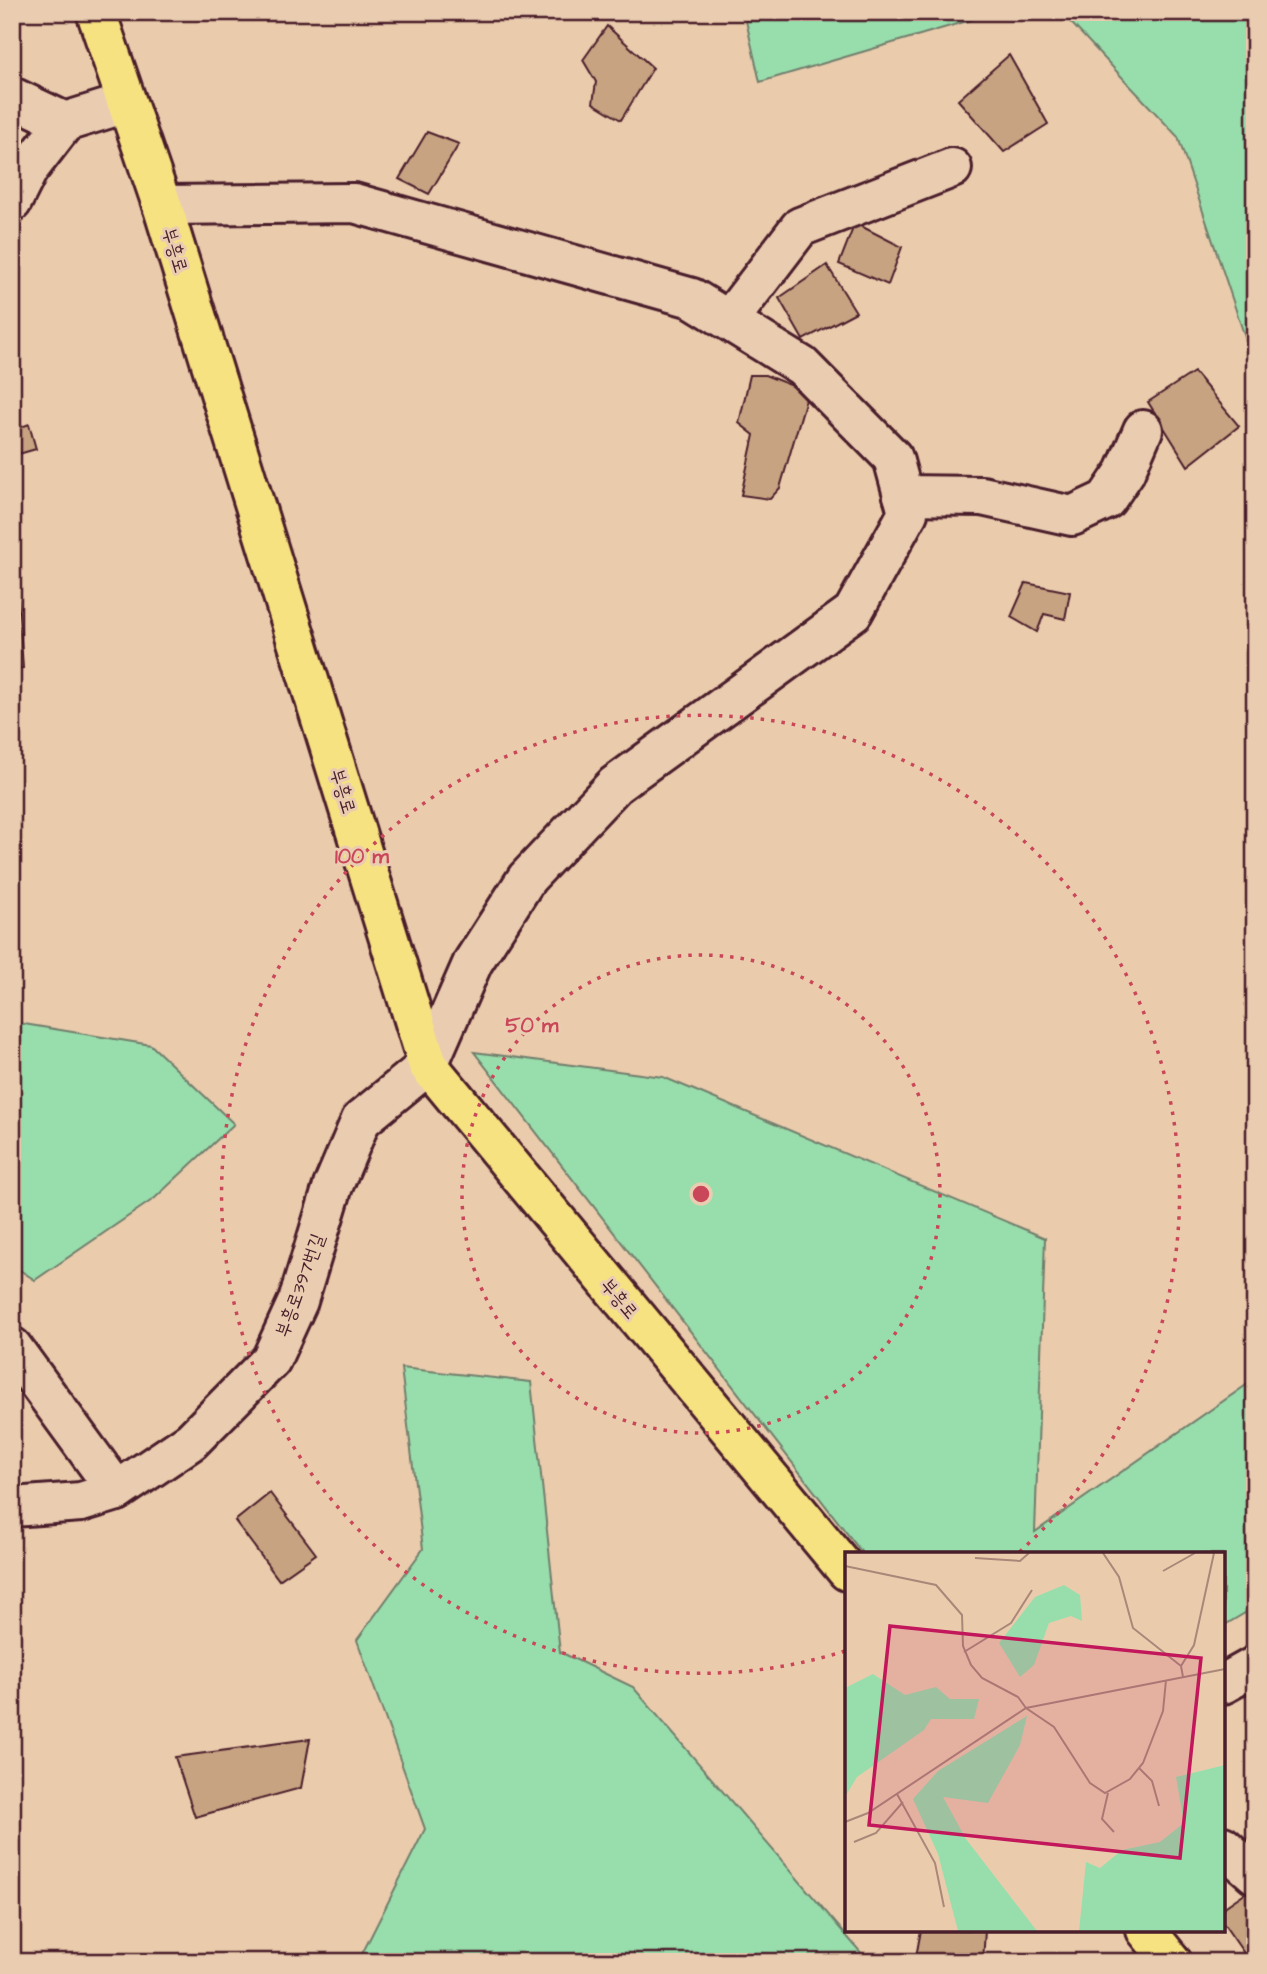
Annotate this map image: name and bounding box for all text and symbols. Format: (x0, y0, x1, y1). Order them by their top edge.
street label: 부흥로 (155, 225, 194, 276)
street label: 부흥로 (323, 766, 362, 817)
text: 100 m (335, 842, 390, 871)
text: 50 m (506, 1011, 559, 1040)
centre of rings (689, 1182, 713, 1206)
street label: 부흥로397번길 (269, 1230, 332, 1341)
street label: 부흥로 (594, 1273, 644, 1325)
inset map (845, 1552, 1225, 1932)

